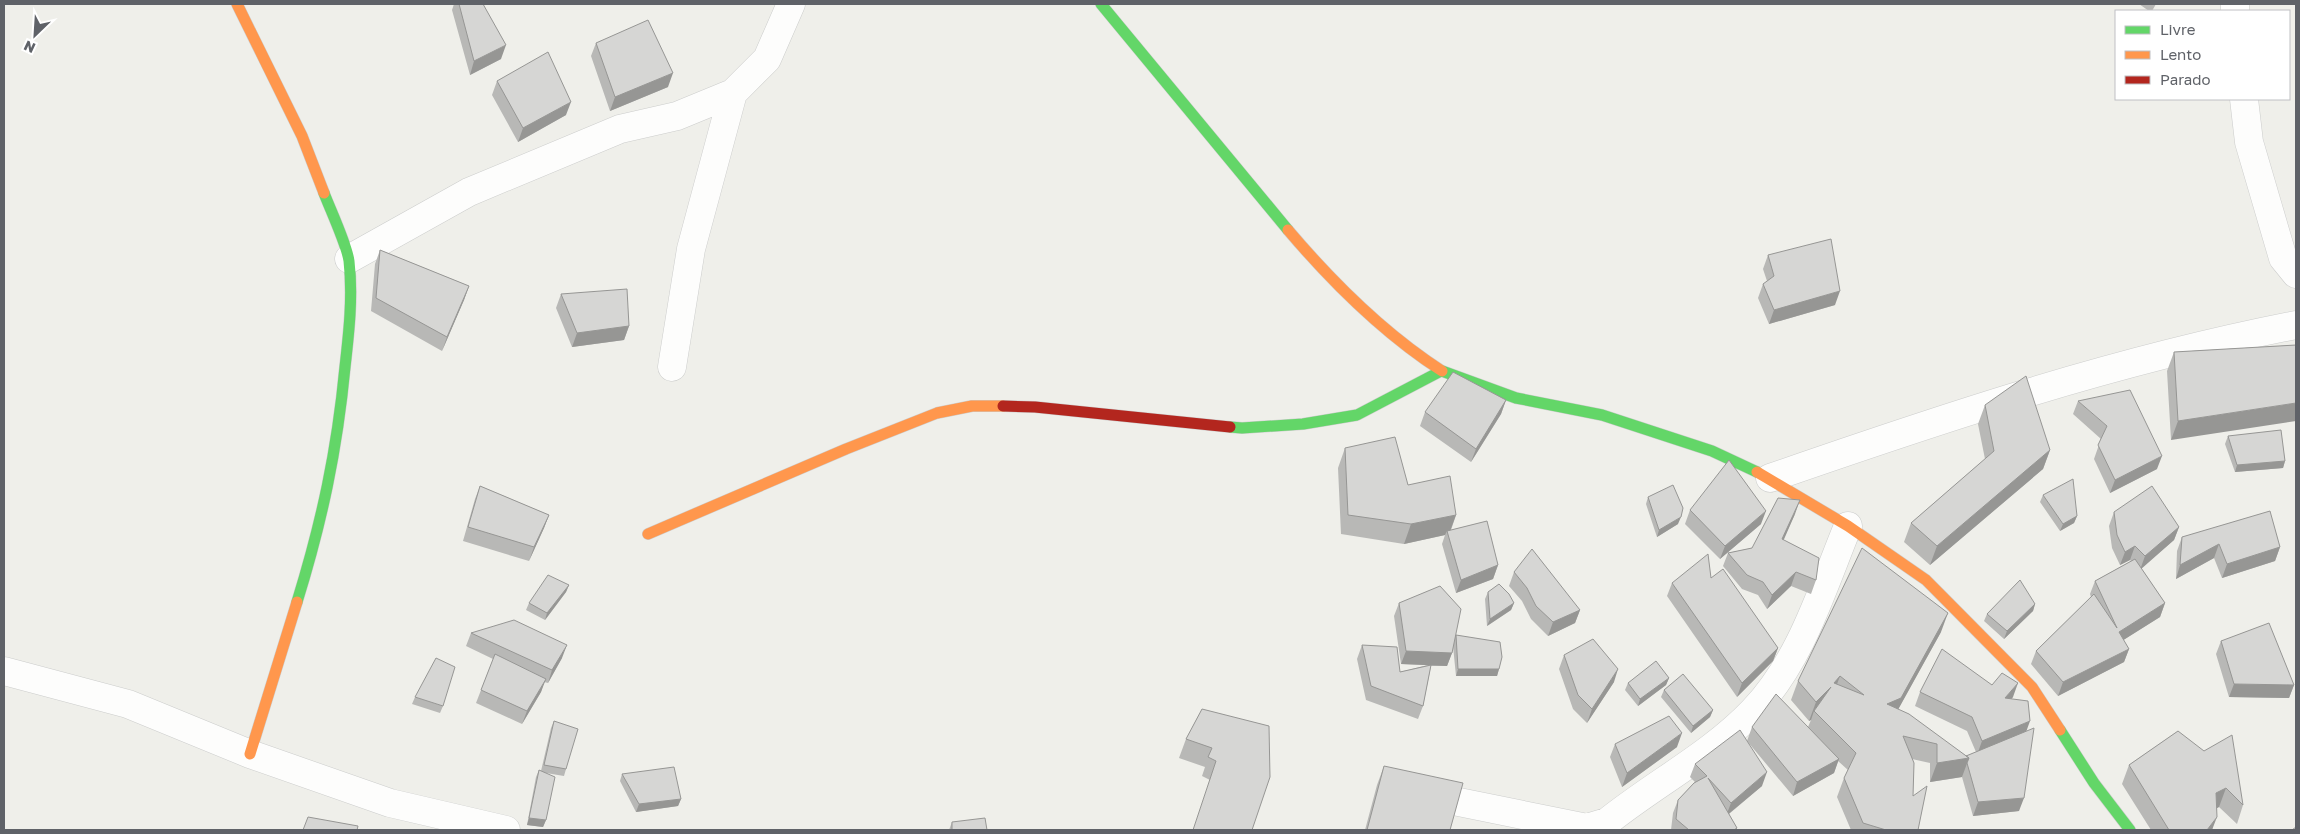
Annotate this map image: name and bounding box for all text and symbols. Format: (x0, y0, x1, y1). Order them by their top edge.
north arrow (10, 10, 60, 60)
legend (2115, 10, 2290, 100)
text: Livre (2160, 20, 2196, 38)
text: N (21, 37, 38, 57)
text: Lento (2160, 45, 2201, 63)
text: Parado (2160, 70, 2211, 88)

